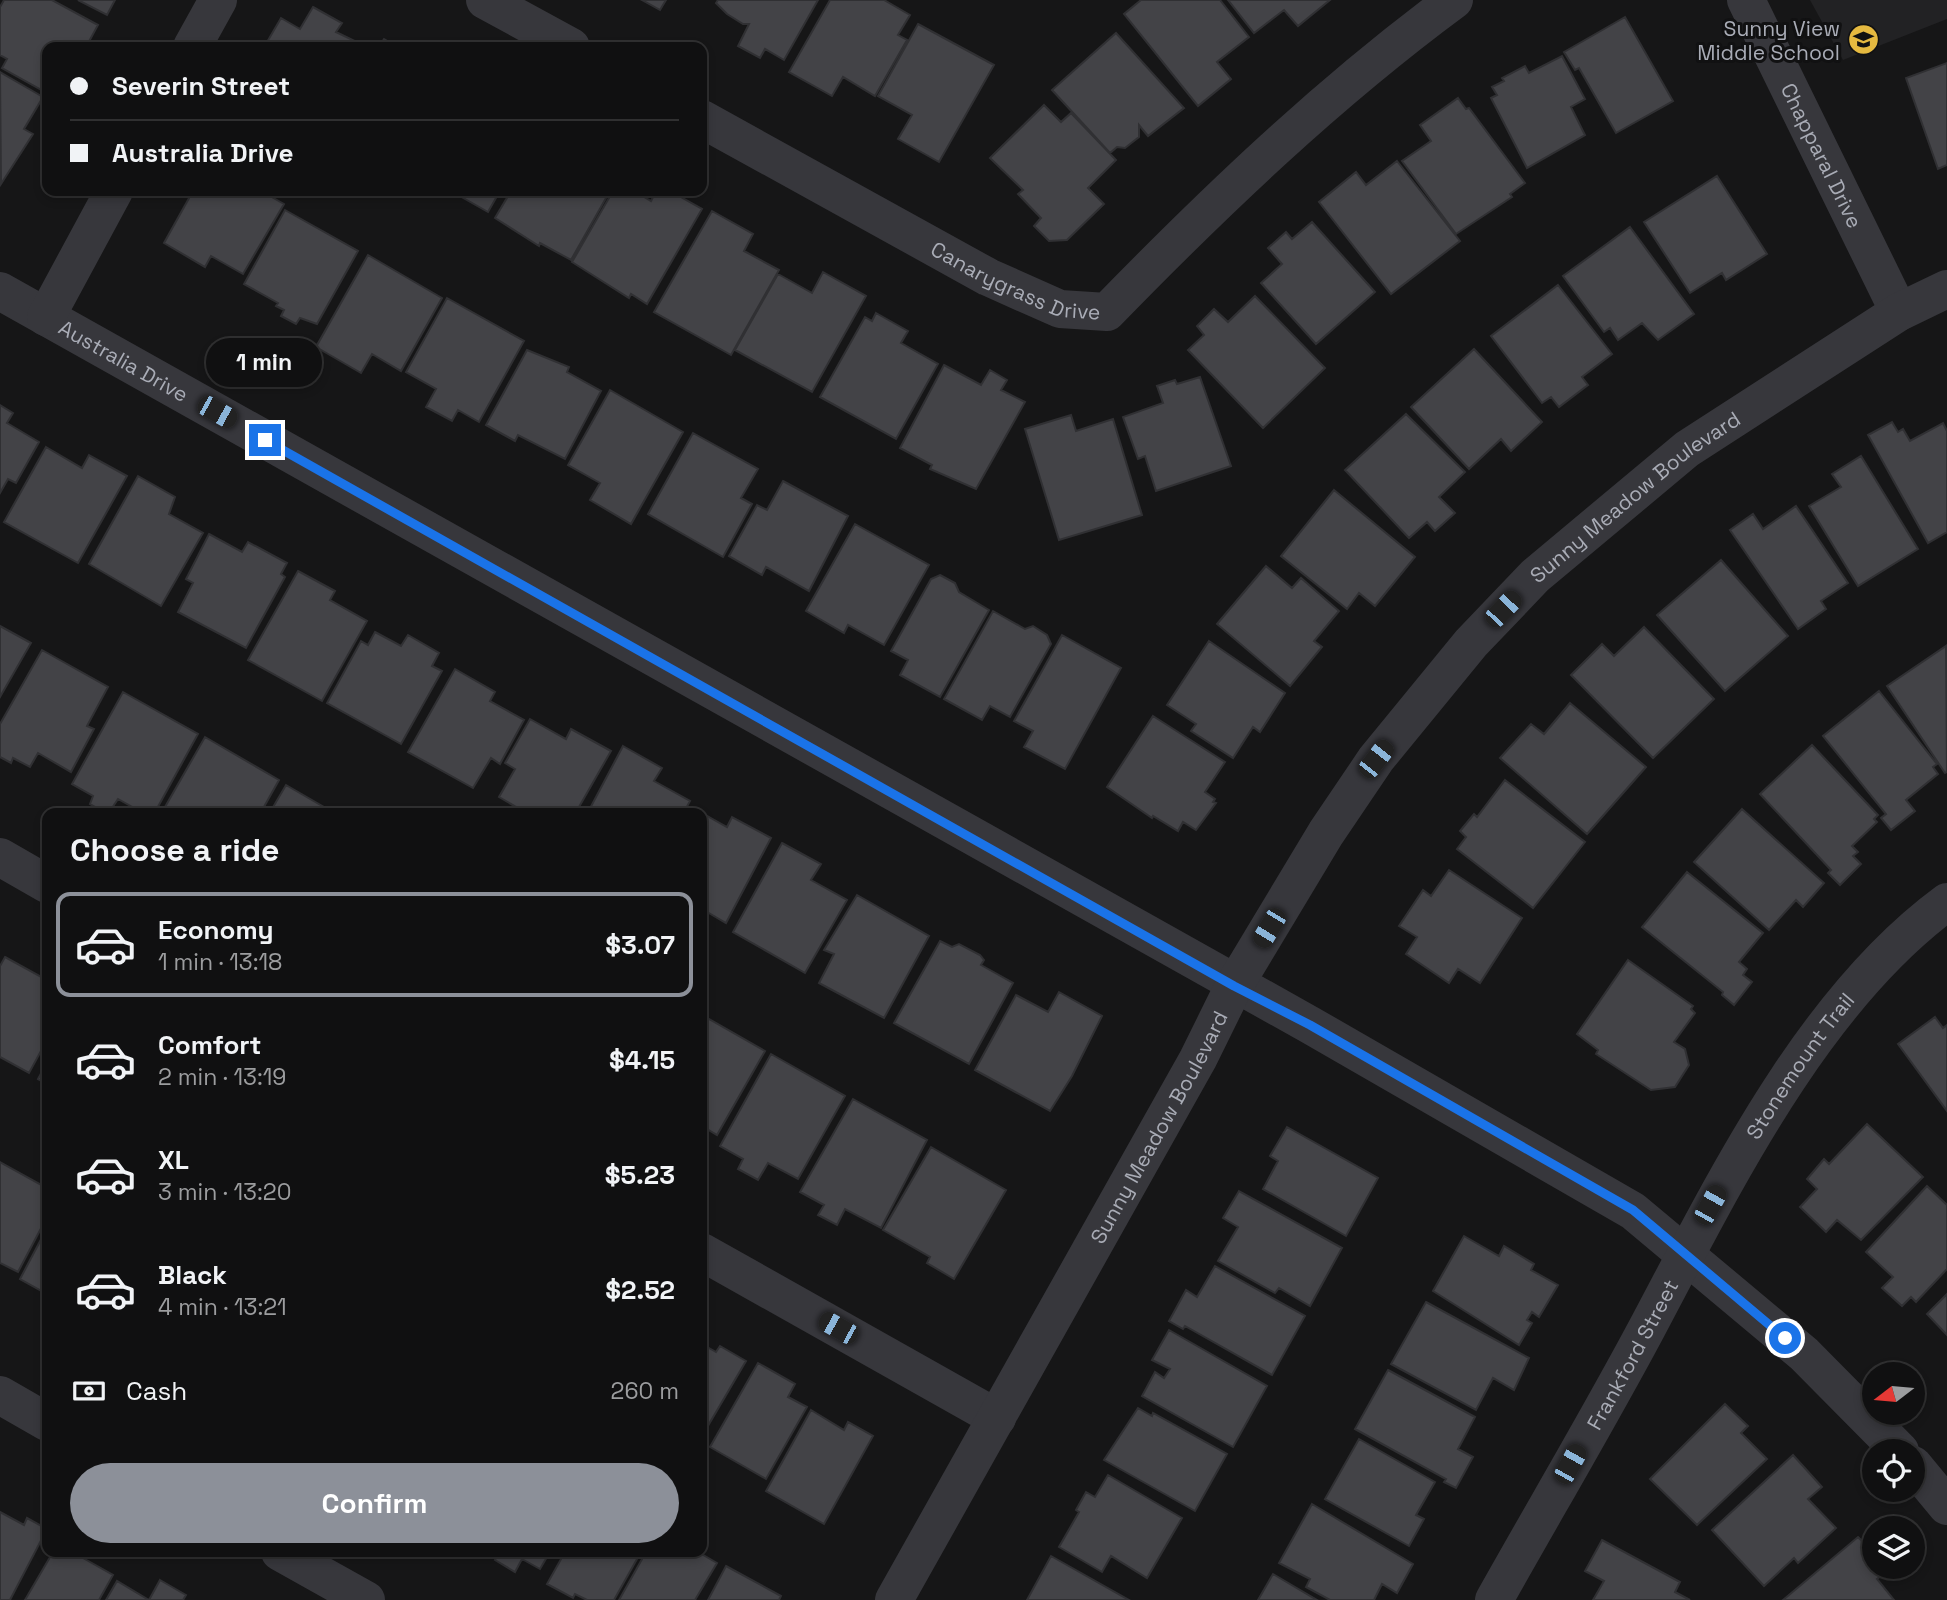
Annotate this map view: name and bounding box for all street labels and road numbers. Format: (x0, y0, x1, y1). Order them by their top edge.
street label: Chapparal Drive (1775, 78, 1869, 232)
street label: Canarygrass Drive (926, 235, 1101, 325)
street label: Australia Drive (54, 313, 193, 407)
street label: Sunny Meadow Boulevard (1524, 405, 1745, 588)
street label: Stonemount Trail (1740, 987, 1860, 1144)
street label: Sunny Meadow Boulevard (1084, 1006, 1233, 1248)
street label: Frankford Street (1580, 1274, 1684, 1434)

